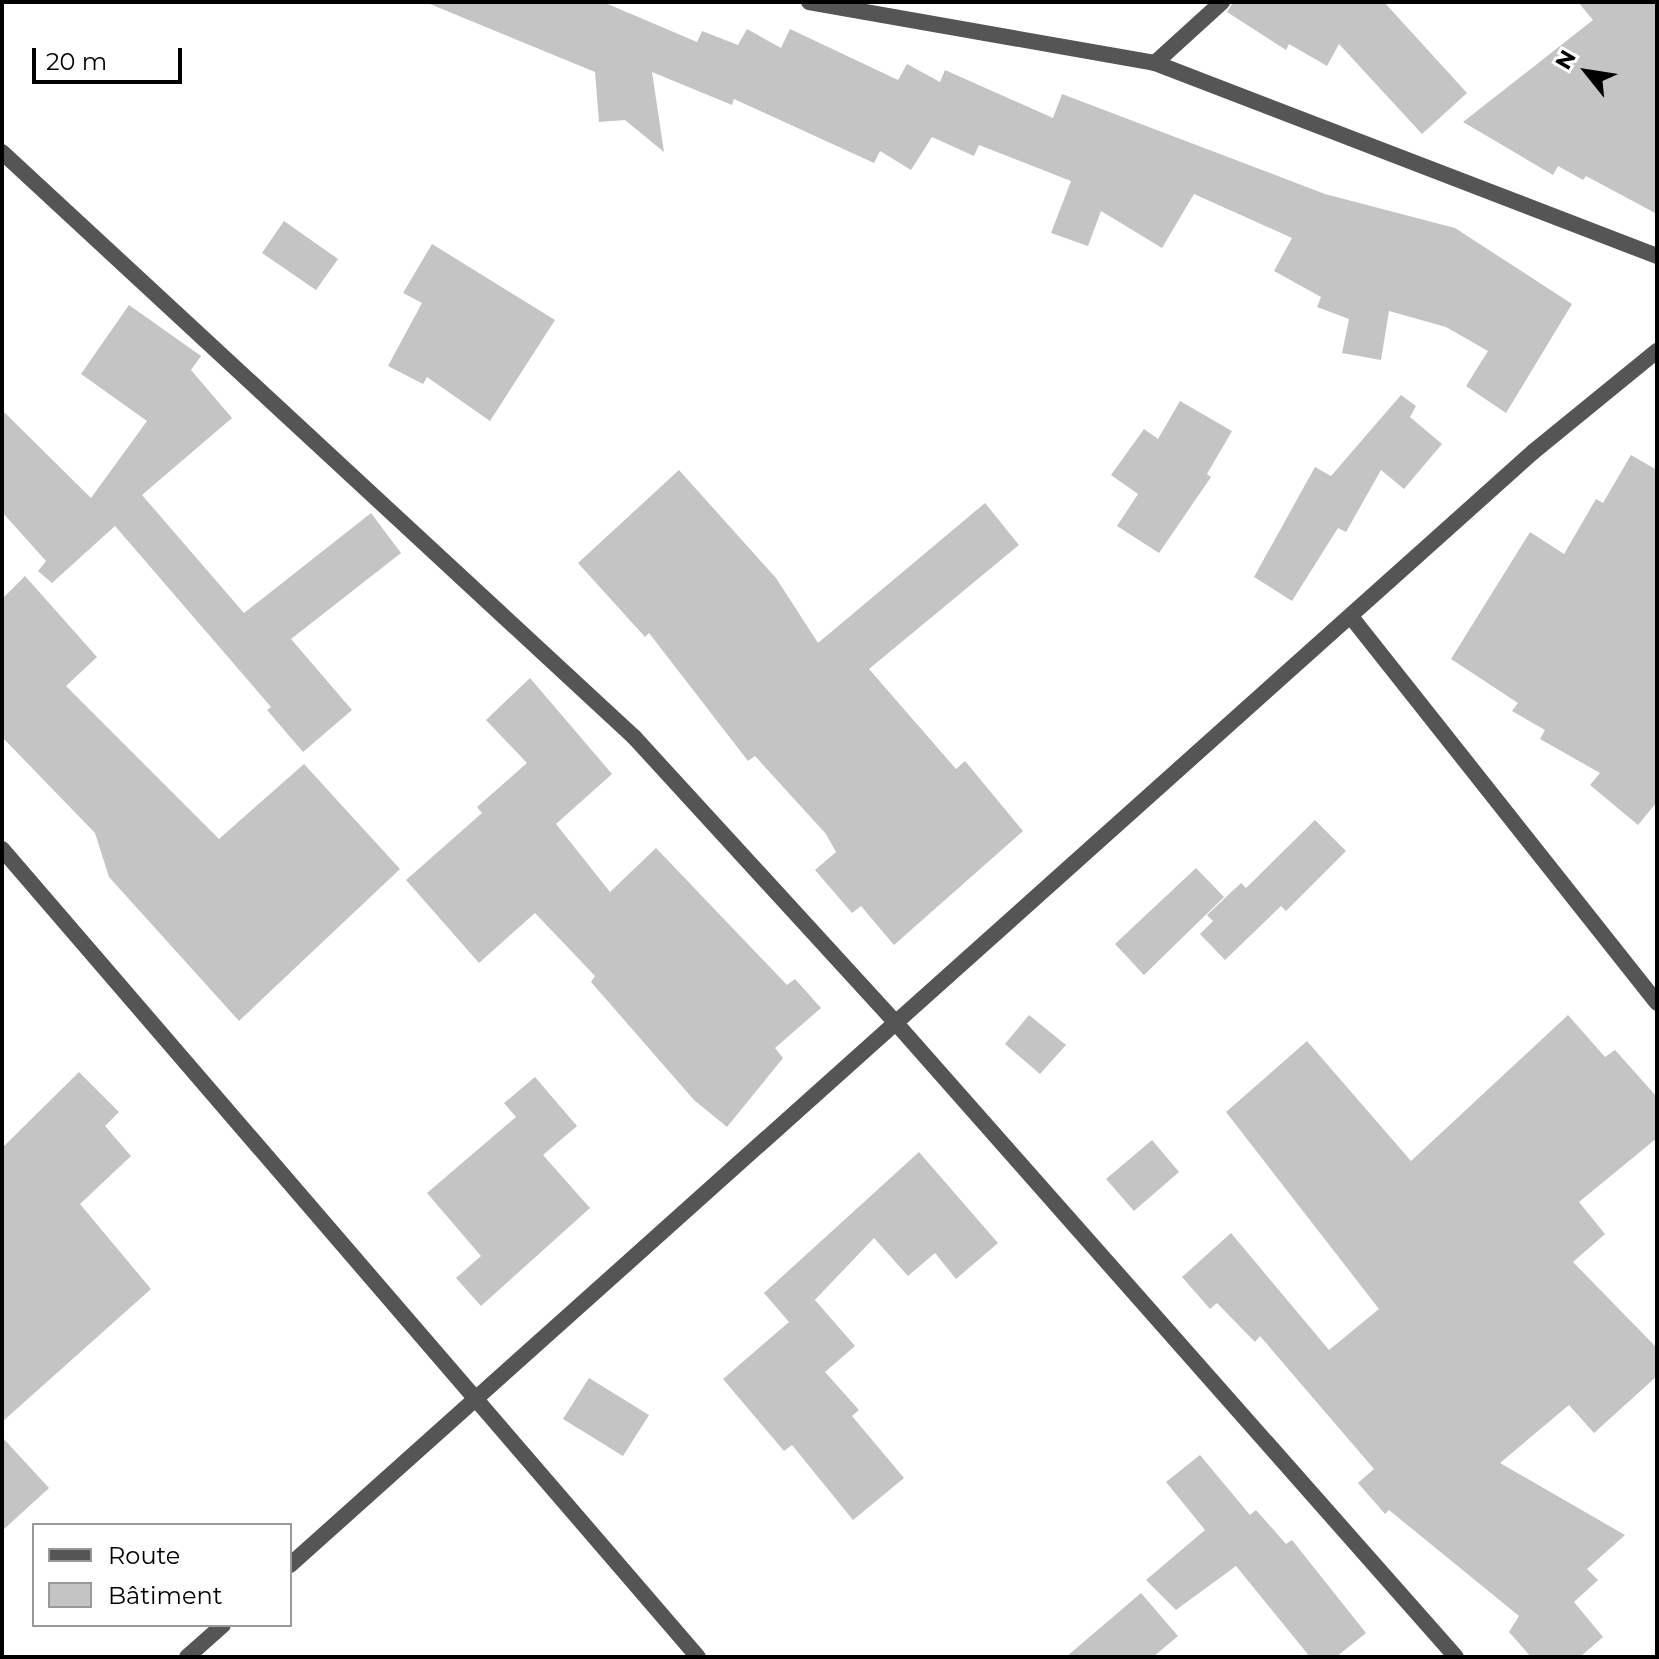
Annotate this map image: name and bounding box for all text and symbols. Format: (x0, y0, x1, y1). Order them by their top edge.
scale bar (36, 32, 186, 82)
north arrow (1547, 32, 1627, 112)
text: N (1550, 45, 1582, 74)
text: 20 m (46, 47, 107, 76)
legend (32, 1523, 292, 1627)
text: Route (108, 1541, 180, 1570)
text: Bâtiment (108, 1581, 222, 1610)

